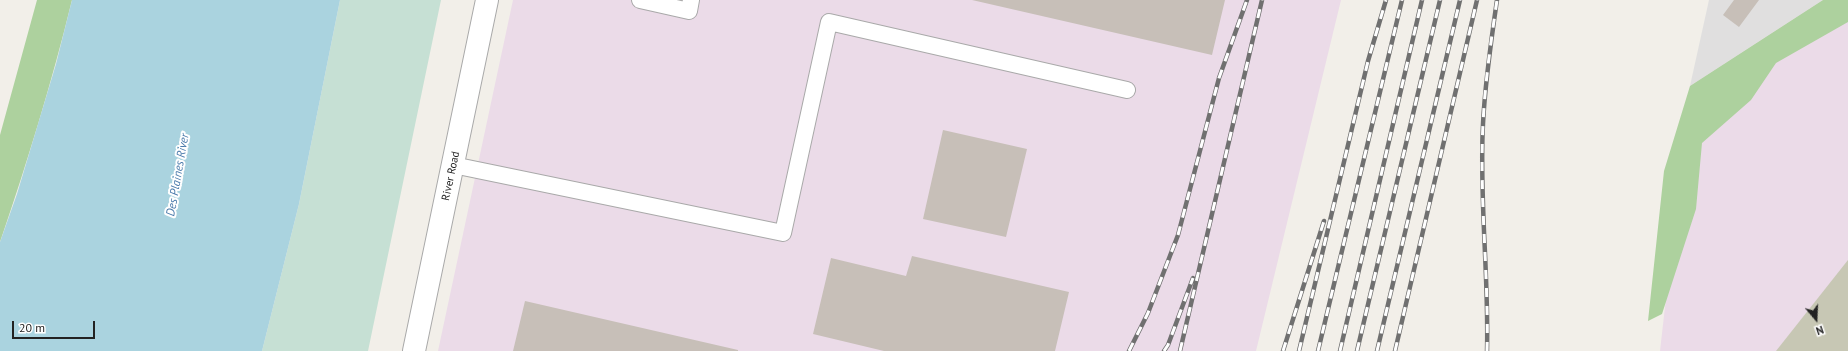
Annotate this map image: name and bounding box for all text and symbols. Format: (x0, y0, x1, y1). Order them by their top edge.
water label: Des Plaines River (164, 133, 192, 217)
street label: River Road (439, 150, 463, 202)
north arrow (1796, 299, 1836, 339)
scale bar (14, 313, 97, 339)
text: 20 m (19, 320, 45, 335)
text: N (1814, 323, 1826, 338)

